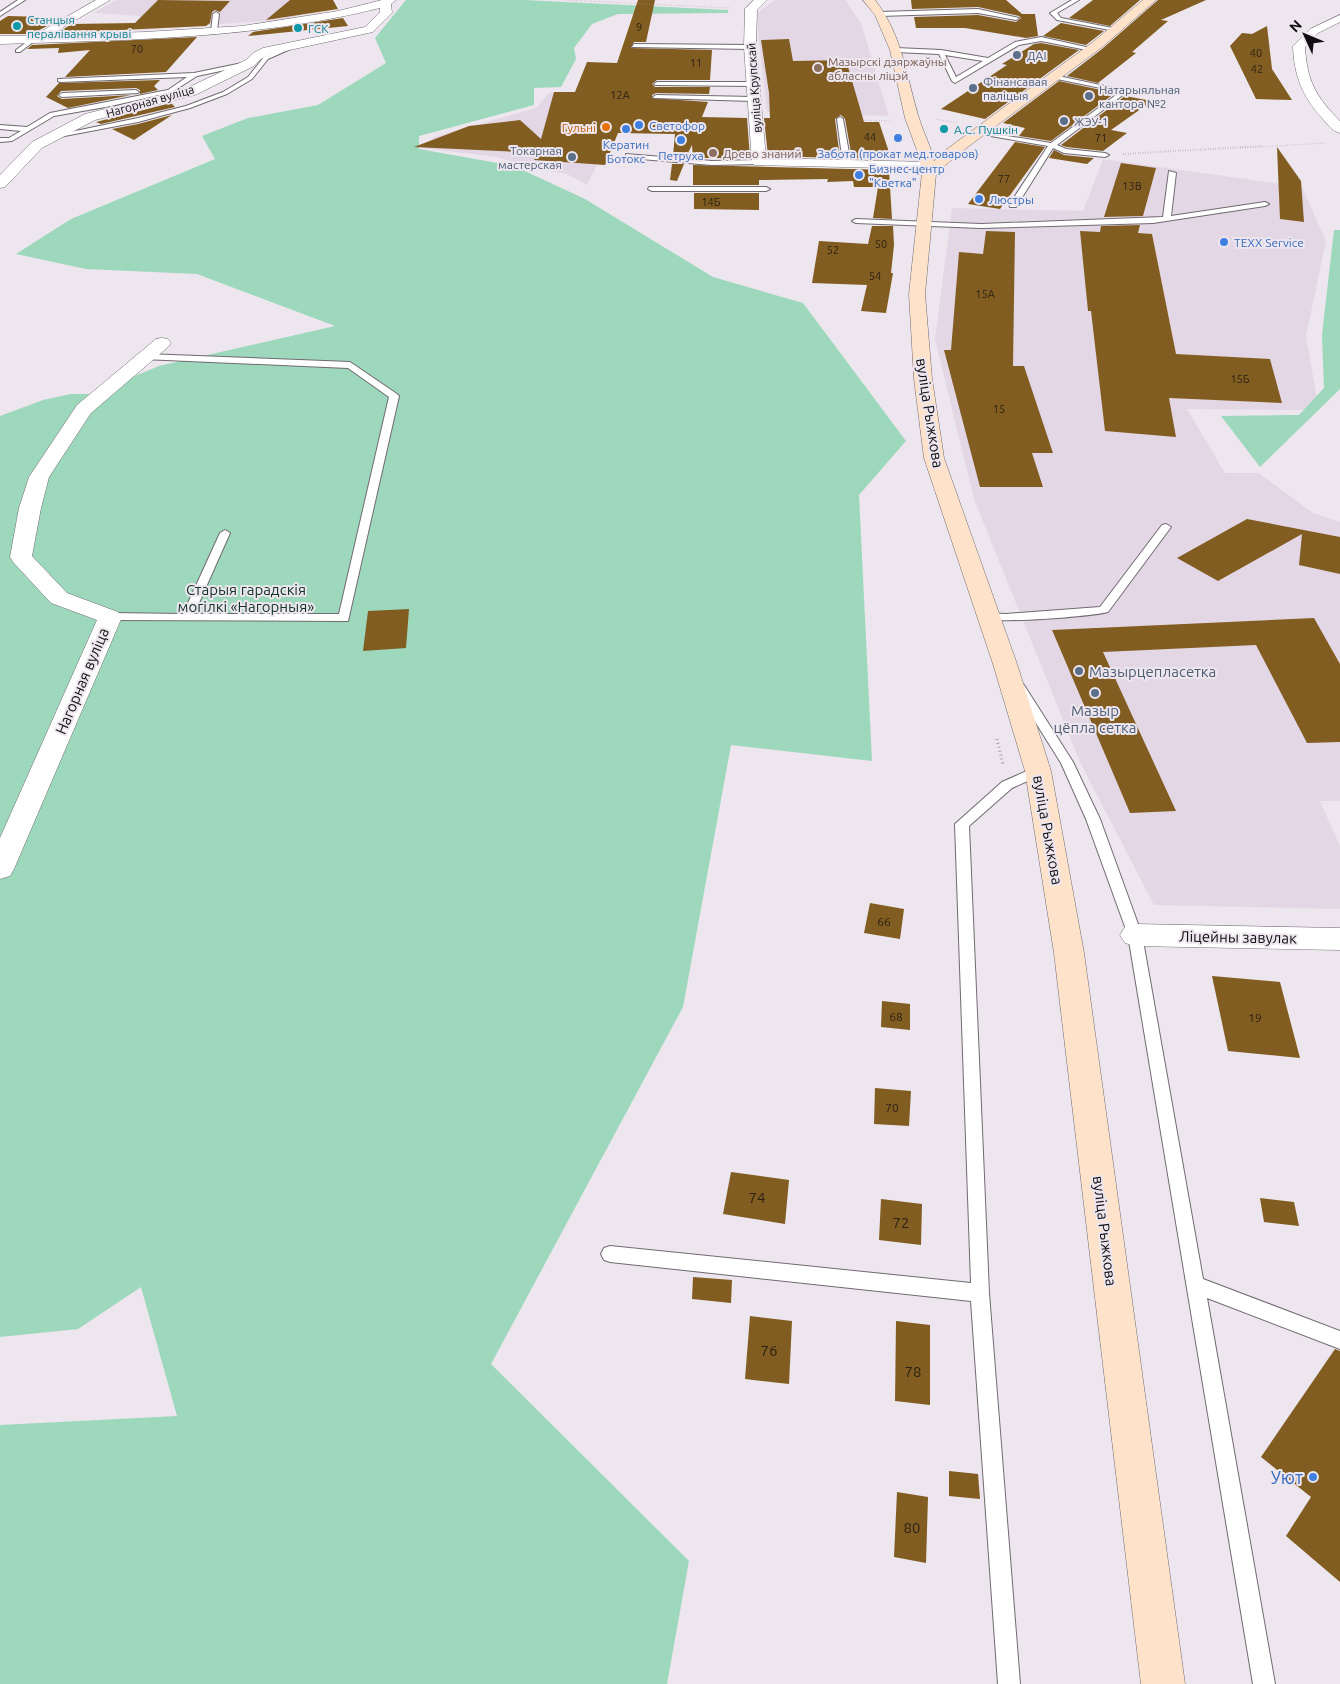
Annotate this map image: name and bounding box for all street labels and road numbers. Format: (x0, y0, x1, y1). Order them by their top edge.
street label: вуліца Крупскай (744, 43, 764, 133)
street label: Нагорная вуліца (104, 82, 196, 120)
street label: вуліца Рыжкова (913, 357, 947, 469)
street label: Нагорная вуліца (52, 625, 112, 737)
street label: вуліца Рыжкова (1030, 774, 1066, 886)
street label: Ліцейны завулак (1179, 927, 1297, 947)
street label: вуліца Рыжкова (1090, 1175, 1120, 1287)

